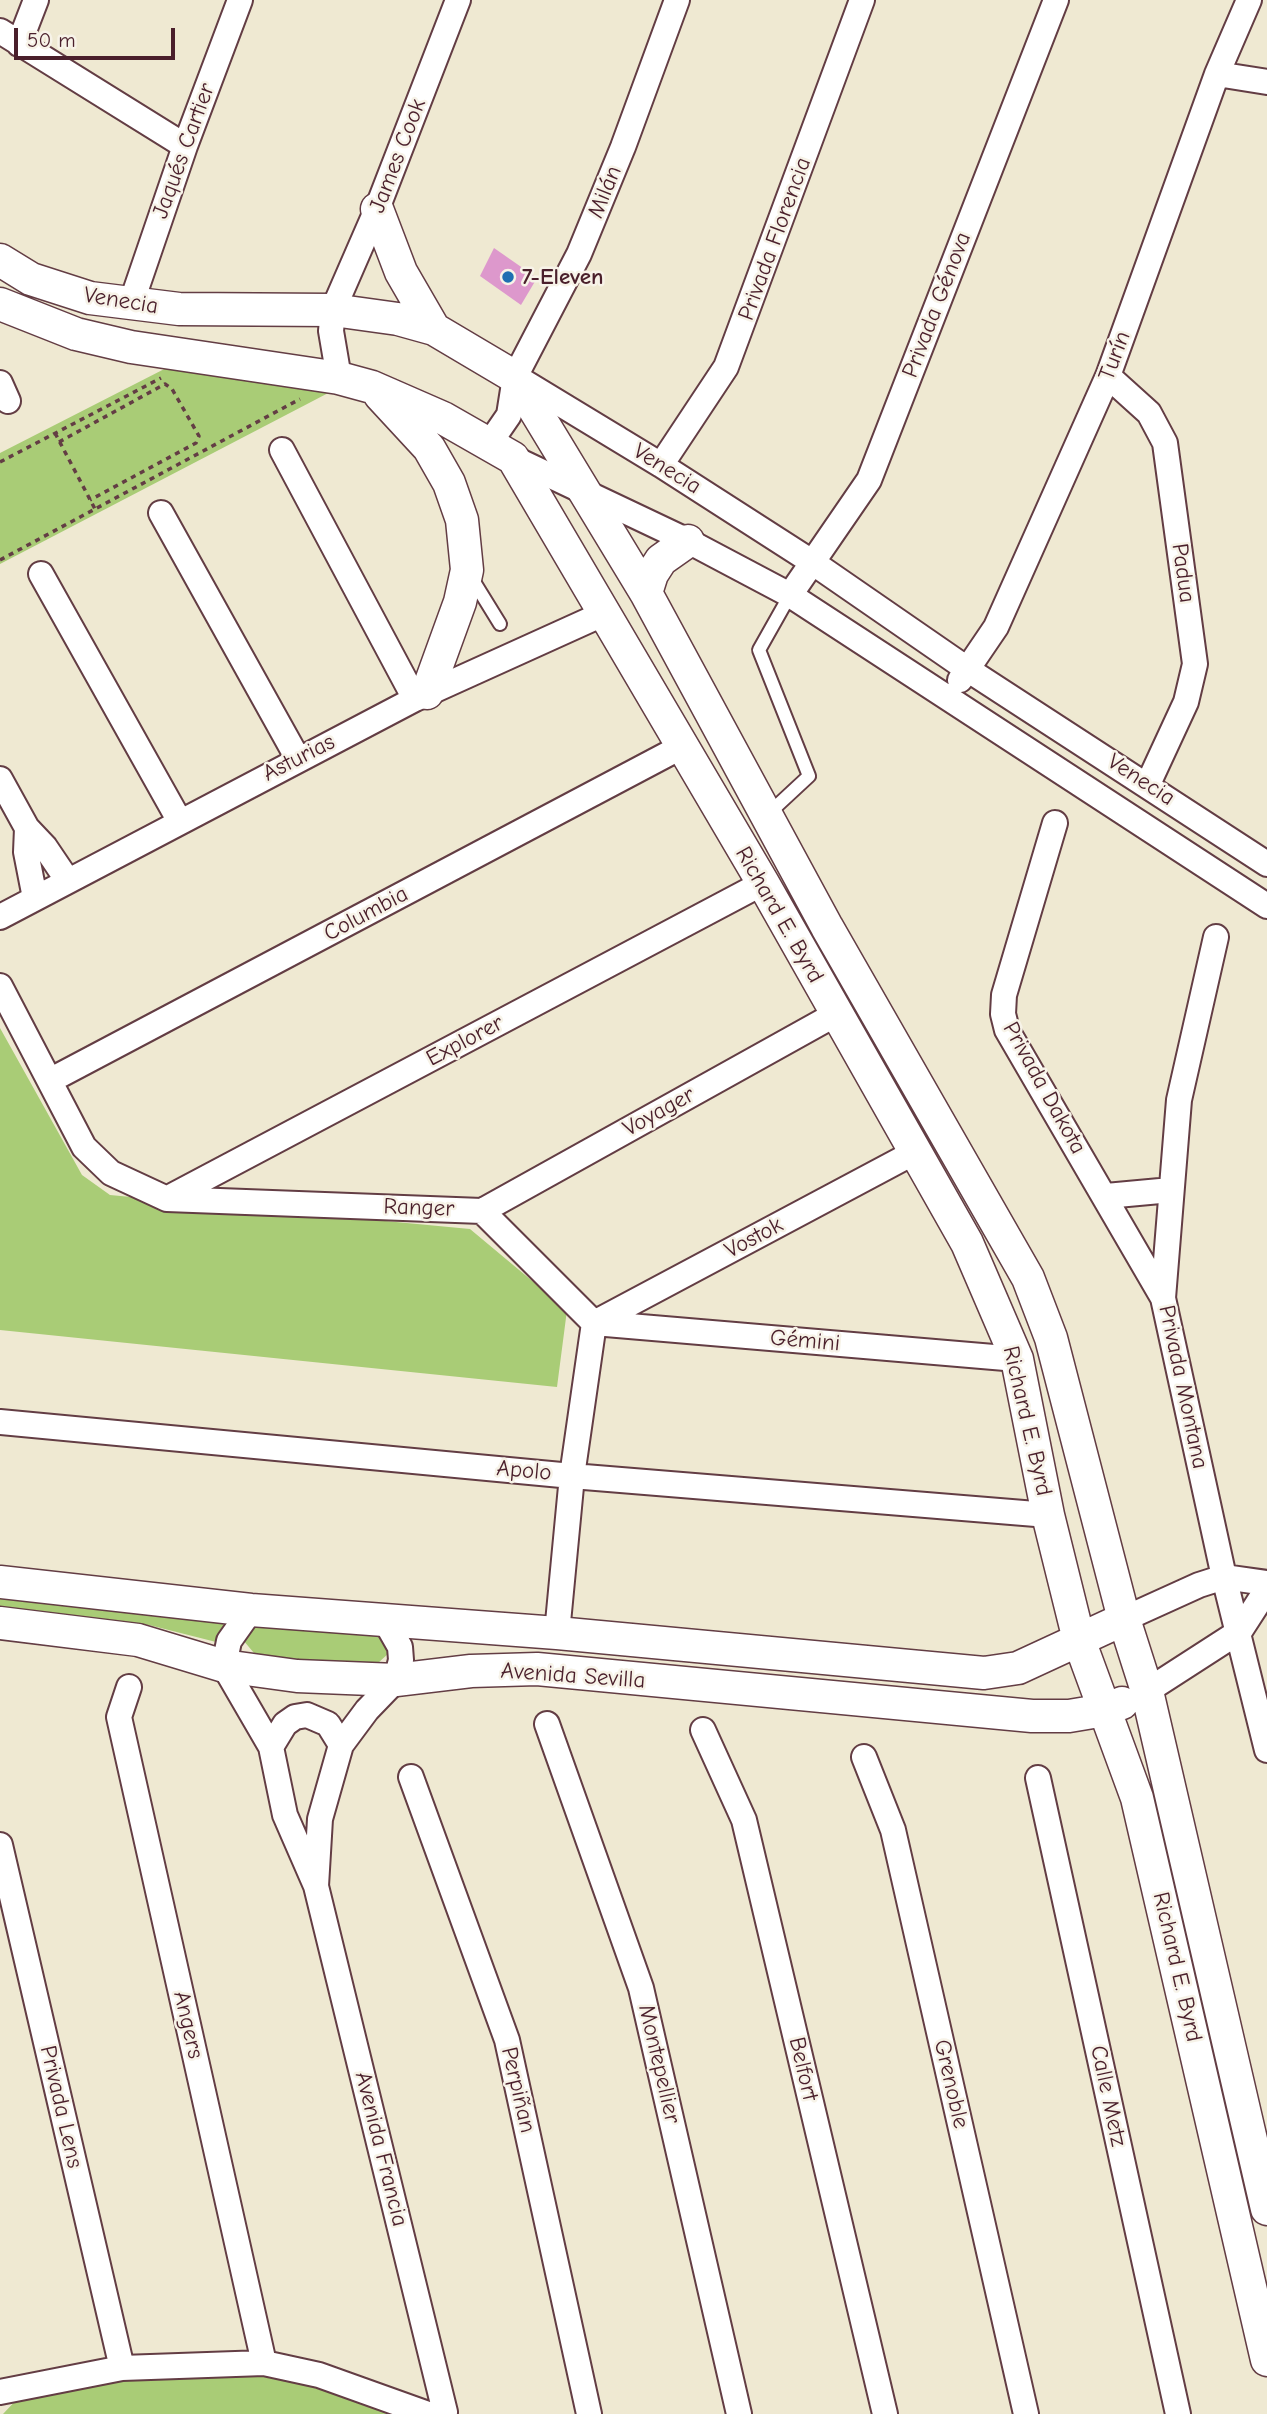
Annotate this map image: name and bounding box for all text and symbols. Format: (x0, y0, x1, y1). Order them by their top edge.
scale bar (18, 14, 178, 58)
text: 50 m (27, 28, 76, 52)
street label: Jaqués Cartier (147, 79, 221, 223)
street label: James Cook (364, 95, 432, 217)
street label: Privada Florencia (733, 154, 817, 324)
street label: Milán (582, 162, 628, 222)
street label: Privada Génova (897, 228, 977, 382)
place label: 7-Eleven (522, 263, 603, 291)
marker: 7-Eleven (500, 269, 516, 285)
street label: Venecia (82, 282, 160, 320)
street label: Turín (1093, 327, 1137, 385)
street label: Venecia (628, 437, 706, 501)
street label: Padua (1165, 542, 1201, 604)
street label: Asturias (258, 728, 340, 788)
street label: Venecia (1102, 748, 1180, 812)
street label: Richard E. Byrd (729, 842, 829, 988)
street label: Columbia (319, 880, 413, 948)
street label: Explorer (422, 1009, 508, 1073)
street label: Privada Dakota (996, 1017, 1092, 1159)
street label: Voyager (618, 1081, 700, 1143)
street label: Ranger (383, 1193, 455, 1223)
street label: Vostok (720, 1211, 788, 1265)
street label: Privada Montana (1152, 1303, 1214, 1471)
street label: Gémini (769, 1324, 841, 1358)
street label: Richard E. Byrd (996, 1343, 1058, 1499)
street label: Apolo (495, 1455, 553, 1487)
street label: Avenida Sevilla (500, 1657, 646, 1695)
street label: Richard E. Byrd (1146, 1889, 1208, 2045)
street label: Angers (167, 1989, 209, 2061)
street label: Montepellier (632, 2002, 686, 2126)
street label: Belfort (782, 2034, 824, 2104)
street label: Grenoble (927, 2037, 975, 2131)
street label: Privada Lens (34, 2043, 88, 2171)
street label: Calle Metz (1084, 2043, 1132, 2149)
street label: Perpiñan (495, 2044, 541, 2136)
street label: Avenida Francia (348, 2069, 414, 2229)

